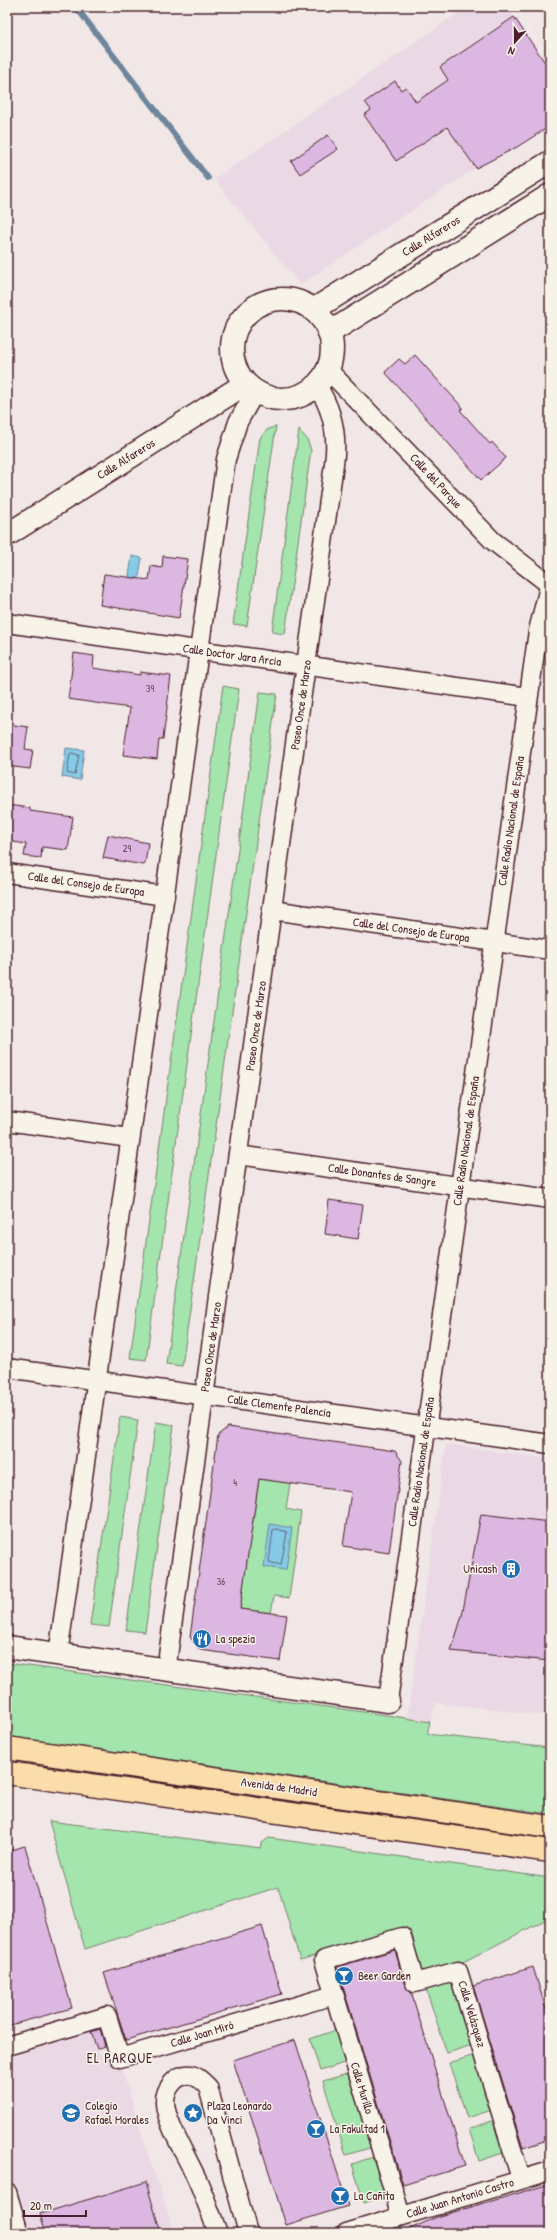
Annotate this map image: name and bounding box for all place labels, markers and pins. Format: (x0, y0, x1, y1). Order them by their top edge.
building icon: Unicash (500, 1558, 522, 1580)
place label: Unicash (463, 1560, 497, 1577)
restaurant icon: La spezia (191, 1628, 213, 1650)
place label: La spezia (216, 1630, 255, 1647)
bar icon: Beer Garden (333, 1965, 355, 1987)
place label: Beer Garden (358, 1967, 411, 1984)
place label: Colegio Rafael Morales (85, 2097, 149, 2128)
place label: Plaza Leonardo Da Vinci (207, 2097, 272, 2128)
school or university icon: Colegio Rafael Morales (60, 2102, 82, 2124)
place icon: Plaza Leonardo Da Vinci (182, 2102, 204, 2124)
bar icon: La Fakultad 1 (305, 2118, 327, 2140)
place label: La Fakultad 1 (330, 2120, 385, 2137)
bar icon: La Cañita (329, 2185, 351, 2207)
place label: La Cañita (354, 2187, 394, 2204)

